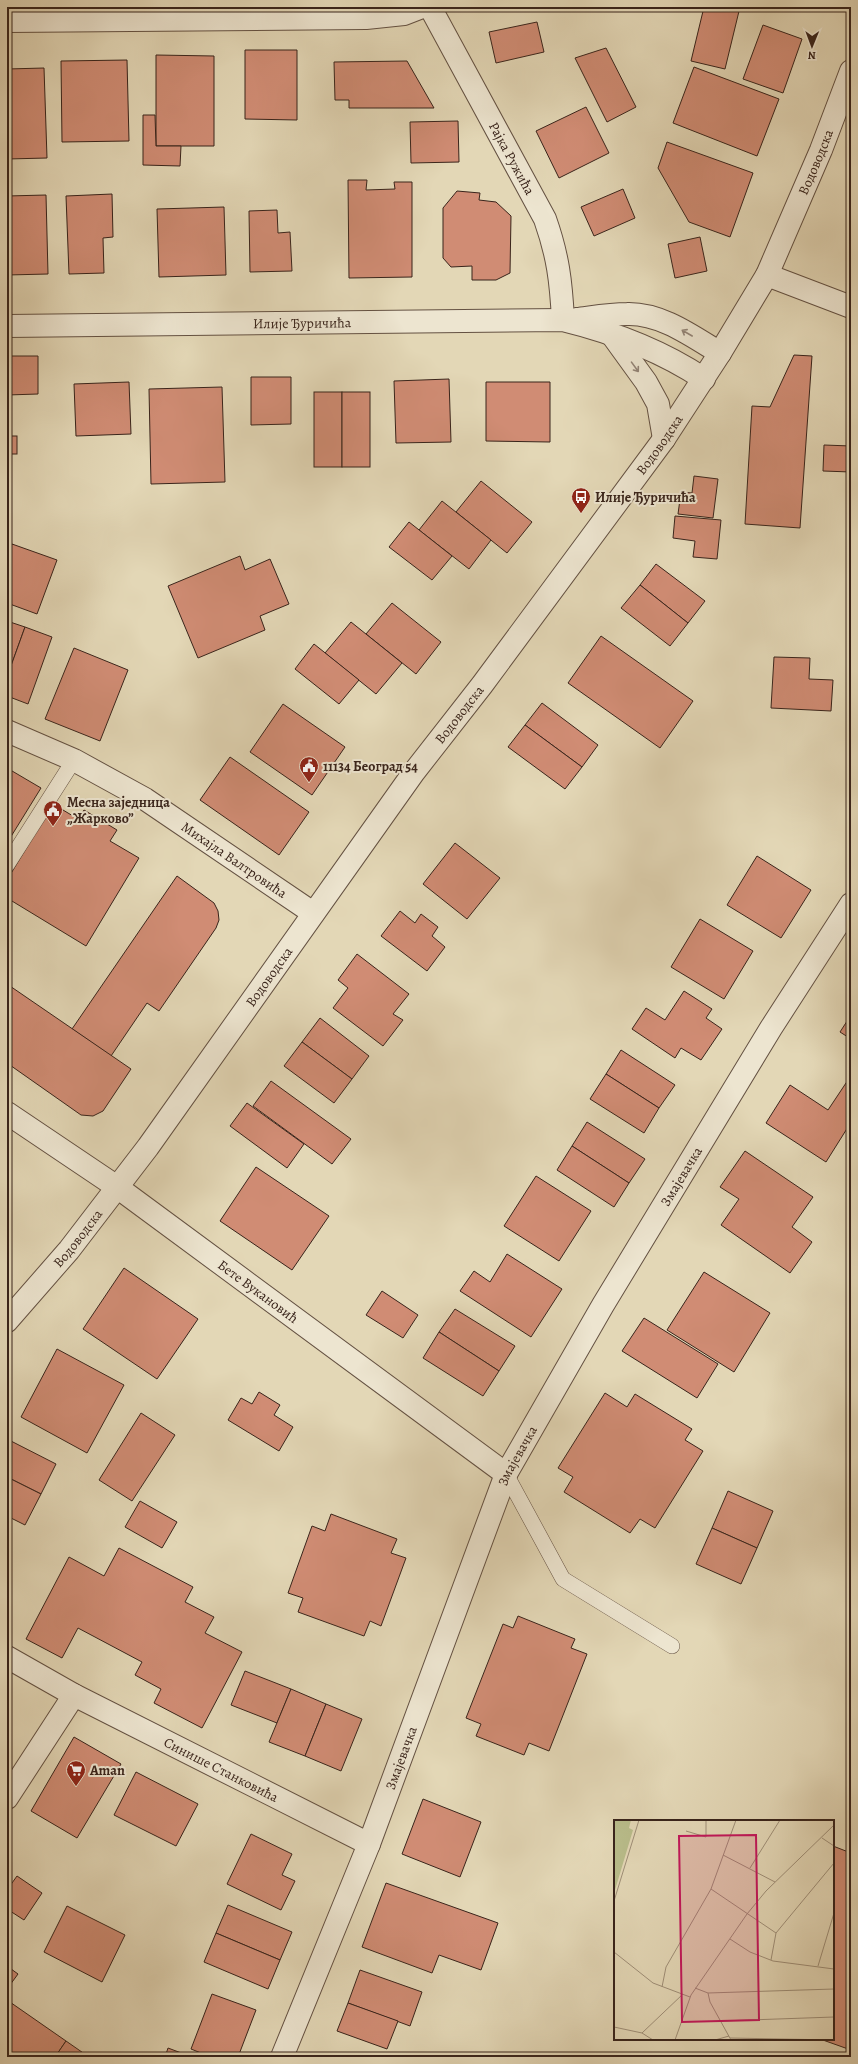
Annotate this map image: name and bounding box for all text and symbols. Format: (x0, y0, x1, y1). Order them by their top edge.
north arrow (792, 26, 832, 66)
text: N (808, 48, 816, 63)
street label: Рајка Ружића (484, 118, 539, 199)
street label: Водоводска (794, 126, 838, 198)
street label: Илије Ђуричића (253, 313, 352, 333)
one-way arrow (681, 329, 693, 337)
one-way arrow (631, 361, 639, 372)
street label: Водоводска (632, 411, 688, 479)
bus stop icon: Илије Ђуричића (570, 486, 592, 514)
place label: Илије Ђуричића (595, 488, 696, 507)
street label: Водоводска (431, 681, 489, 748)
public building icon: 11134 Београд 54 (298, 755, 320, 783)
place label: 11134 Београд 54 (323, 757, 418, 776)
place label: Месна заједница „Жарково” (67, 793, 170, 828)
public building icon: Месна заједница „Жарково” (42, 799, 64, 827)
street label: Михајла Валтровића (177, 817, 291, 903)
street label: Водоводска (241, 943, 297, 1011)
street label: Змајевачка (656, 1143, 707, 1210)
street label: Водоводска (49, 1205, 107, 1272)
street label: Бете Вукановић (214, 1255, 302, 1328)
street label: Змајевачка (493, 1422, 542, 1489)
street label: Змајевачка (381, 1723, 422, 1792)
street label: Синише Станковића (160, 1733, 282, 1807)
supermarket icon: Aman (65, 1759, 87, 1787)
place label: Aman (89, 1761, 125, 1780)
inset map (614, 1820, 834, 2040)

